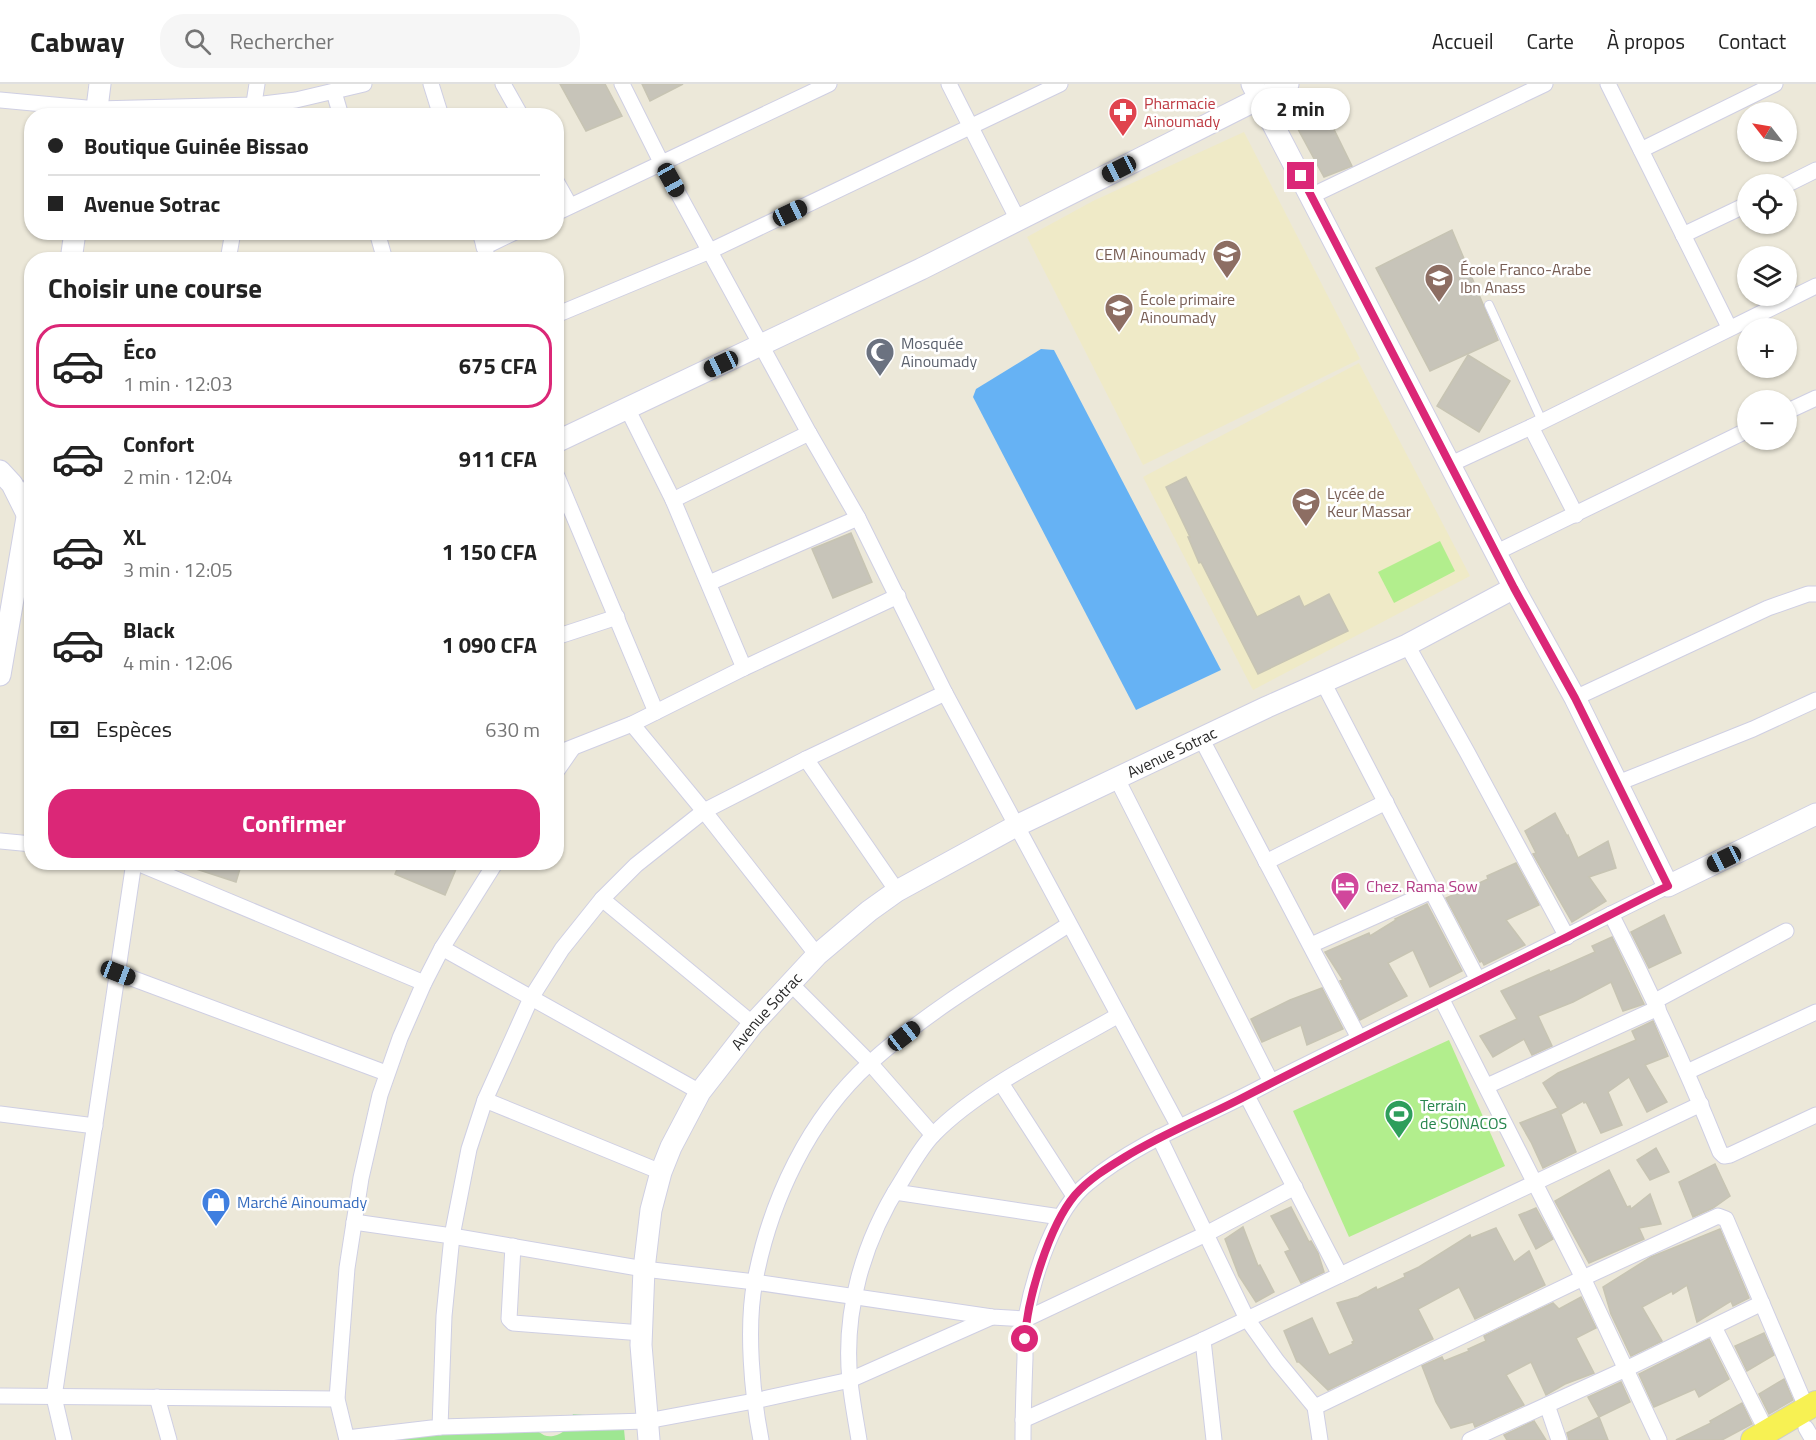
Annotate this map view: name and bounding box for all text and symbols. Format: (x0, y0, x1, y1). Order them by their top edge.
search box (160, 14, 580, 68)
text: Cabway (30, 20, 124, 63)
text: Rechercher (229, 24, 334, 58)
icon: search (181, 25, 214, 58)
text: Accueil (1432, 25, 1494, 57)
text: Carte (1527, 25, 1574, 57)
text: À propos (1607, 25, 1685, 57)
text: Contact (1718, 25, 1786, 57)
callout: 2 min (1252, 89, 1350, 131)
place label: Pharmacie Ainoumady (1144, 91, 1220, 133)
text: 2 min (1276, 93, 1325, 124)
pharmacy icon: Pharmacie Ainoumady (1107, 96, 1139, 138)
north arrow (1737, 102, 1797, 162)
map controls (1737, 102, 1797, 450)
text: Boutique Guinée Bissao (84, 129, 309, 163)
car (1099, 153, 1139, 185)
car (654, 160, 688, 200)
route end (1287, 162, 1314, 189)
button: locate (1737, 174, 1797, 234)
text: Avenue Sotrac (84, 187, 220, 221)
car (770, 197, 810, 229)
school or university icon: CEM Ainoumady (1211, 238, 1243, 280)
place label: CEM Ainoumady (1095, 242, 1206, 266)
button: layers (1737, 246, 1797, 306)
place label: École Franco-Arabe Ibn Anass (1460, 257, 1591, 299)
school or university icon: École Franco-Arabe Ibn Anass (1423, 262, 1455, 304)
text: Choisir une course (48, 267, 262, 308)
place label: École primaire Ainoumady (1140, 287, 1235, 329)
school or university icon: École primaire Ainoumady (1103, 292, 1135, 334)
button: + (1737, 318, 1797, 378)
place label: Mosquée Ainoumady (901, 331, 977, 373)
text: Éco (123, 334, 156, 368)
mosque icon: Mosquée Ainoumady (864, 336, 896, 378)
icon: car (51, 339, 105, 393)
car (701, 348, 741, 380)
text: 675 CFA (459, 349, 537, 383)
text: 1 min · 12:03 (123, 368, 233, 399)
button: − (1737, 390, 1797, 450)
text: Confort (123, 427, 194, 461)
icon: car (51, 432, 105, 486)
text: 911 CFA (459, 442, 537, 476)
text: 2 min · 12:04 (123, 461, 233, 492)
place label: Lycée de Keur Massar (1327, 481, 1412, 523)
school or university icon: Lycée de Keur Massar (1290, 486, 1322, 528)
text: XL (123, 520, 146, 554)
icon: car (51, 525, 105, 579)
text: 1 150 CFA (442, 535, 537, 569)
text: 3 min · 12:05 (123, 554, 233, 585)
text: Black (123, 613, 175, 647)
icon: car (51, 618, 105, 672)
text: 1 090 CFA (442, 628, 537, 662)
text: 4 min · 12:06 (123, 647, 233, 678)
text: Espèces (96, 712, 172, 746)
icon: cash (48, 713, 81, 746)
text: 630 m (485, 714, 540, 745)
street label: Avenue Sotrac (1123, 721, 1221, 784)
button: Confirmer (48, 789, 540, 858)
car (1704, 843, 1744, 875)
hotel icon: Chez. Rama Sow (1329, 870, 1361, 912)
place label: Chez. Rama Sow (1366, 874, 1478, 898)
car (98, 958, 138, 988)
street label: Avenue Sotrac (725, 967, 807, 1055)
car (884, 1018, 924, 1054)
place label: Terrain de SONACOS (1420, 1093, 1507, 1135)
sports icon: Terrain de SONACOS (1383, 1098, 1415, 1140)
shop icon: Marché Ainoumady (200, 1186, 232, 1228)
place label: Marché Ainoumady (237, 1190, 367, 1214)
route start (1011, 1325, 1038, 1352)

